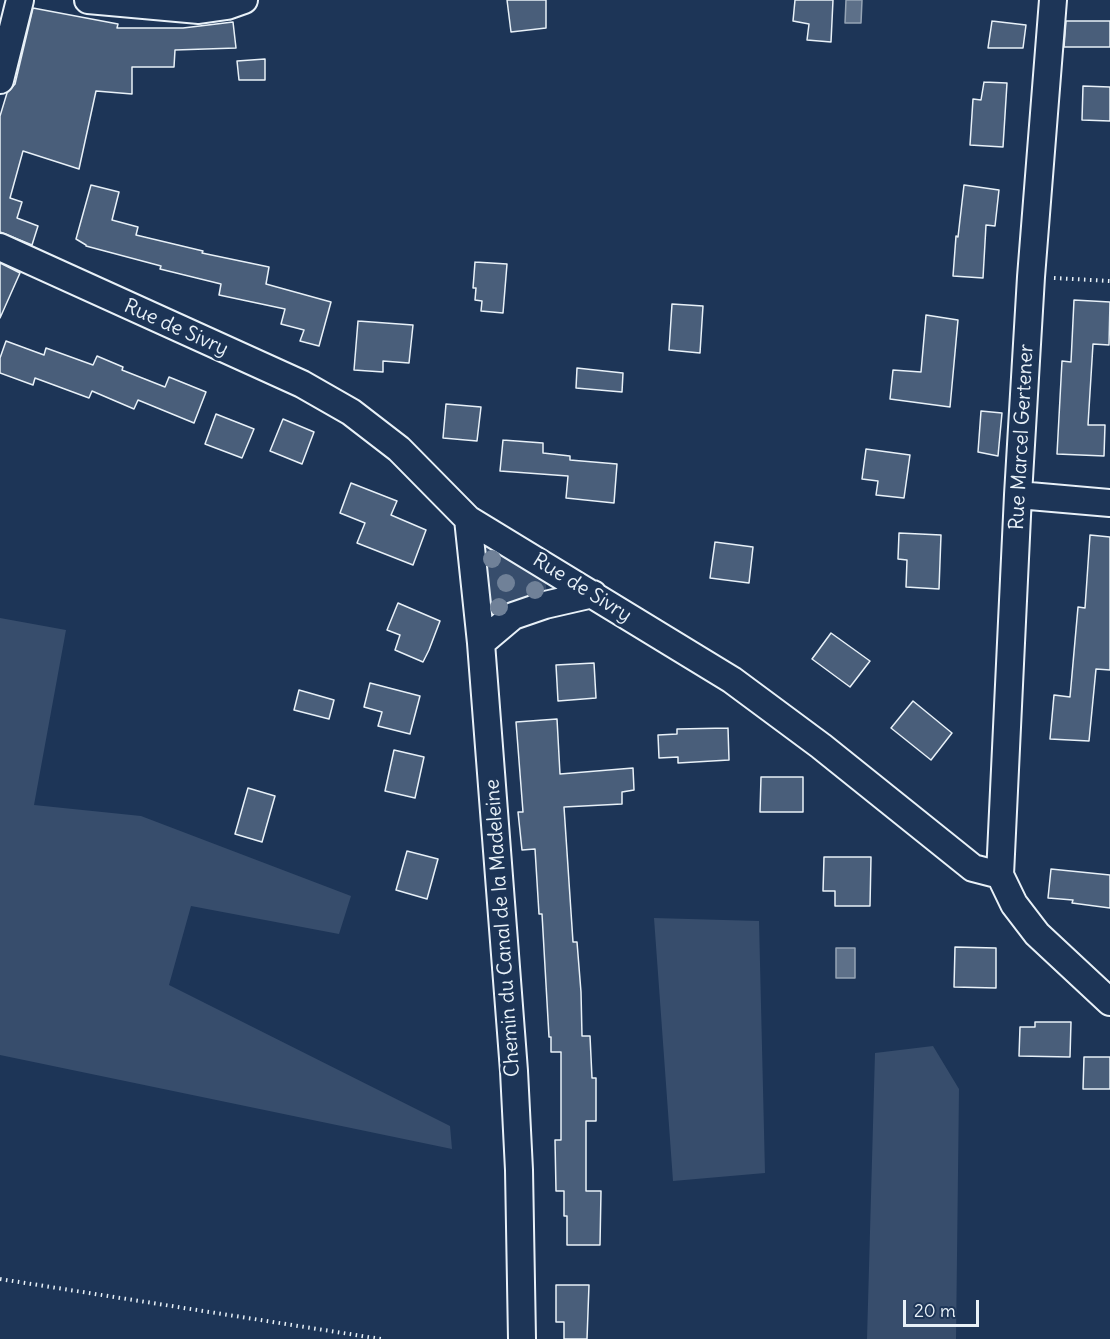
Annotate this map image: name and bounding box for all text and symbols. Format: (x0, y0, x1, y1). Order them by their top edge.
street label: Rue de Sivry (120, 294, 232, 362)
street label: Rue Marcel Gertener (1005, 343, 1039, 531)
street label: Rue de Sivry (528, 548, 636, 628)
street label: Chemin du Canal de la Madeleine (481, 778, 525, 1078)
scale bar (906, 1288, 982, 1326)
text: 20 m (914, 1299, 956, 1322)

